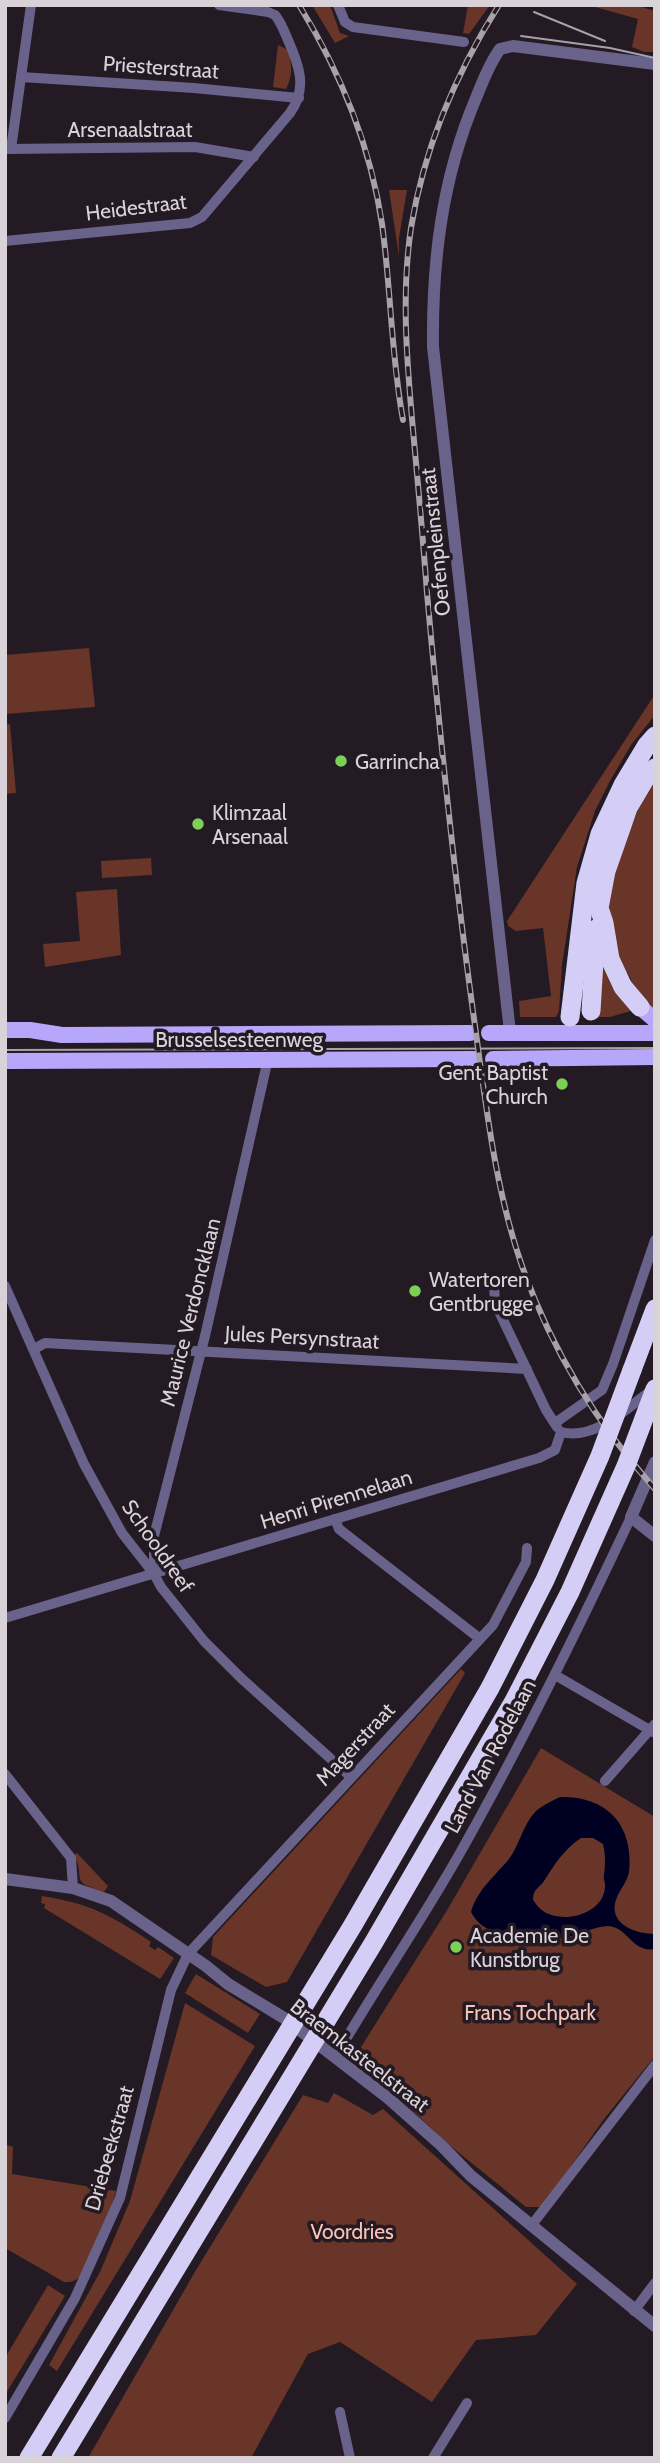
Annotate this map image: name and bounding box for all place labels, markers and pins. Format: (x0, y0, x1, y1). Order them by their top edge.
place label: Garrincha (355, 749, 440, 774)
marker: Garrincha (333, 753, 349, 769)
place label: Klimzaal Arsenaal (212, 800, 288, 849)
marker: Klimzaal Arsenaal (190, 816, 206, 832)
place label: Gent Baptist Church (438, 1060, 548, 1109)
marker: Gent Baptist Church (554, 1076, 570, 1092)
place label: Watertoren Gentbrugge (429, 1267, 534, 1316)
marker: Watertoren Gentbrugge (407, 1283, 423, 1299)
place label: Academie De Kunstbrug (470, 1923, 589, 1972)
marker: Academie De Kunstbrug (448, 1939, 464, 1955)

